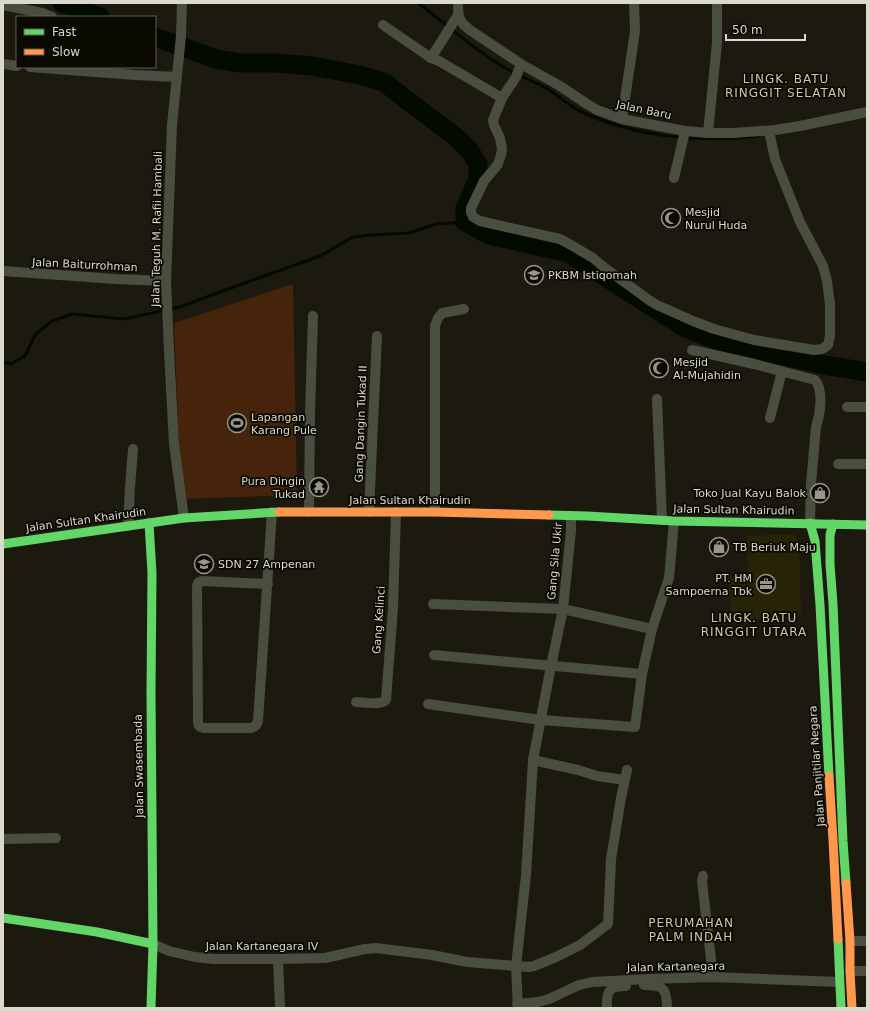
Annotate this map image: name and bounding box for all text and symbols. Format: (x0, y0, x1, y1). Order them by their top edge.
legend (16, 16, 156, 68)
scale bar (726, 16, 805, 42)
text: 50 m (732, 23, 763, 37)
text: Fast (52, 25, 76, 39)
text: Slow (52, 45, 80, 59)
district label: LINGK. BATU RINGGIT SELATAN (725, 72, 847, 100)
street label: Jalan Baru (614, 98, 673, 122)
street label: Jalan Teguh M. Rafii Hambali (149, 151, 165, 308)
place label: Mesjid Nurul Huda (685, 206, 747, 232)
mosque icon: Mesjid Nurul Huda (660, 207, 682, 229)
street label: Jalan Baiturrohman (31, 256, 138, 274)
school or university icon: PKBM Istiqomah (523, 264, 545, 286)
place label: PKBM Istiqomah (548, 269, 637, 282)
place label: Mesjid Al-Mujahidin (673, 356, 741, 382)
mosque icon: Mesjid Al-Mujahidin (648, 357, 670, 379)
street label: Gang Dangin Tukad II (352, 365, 370, 483)
place label: Lapangan Karang Pule (251, 411, 317, 437)
sports icon: Lapangan Karang Pule (226, 412, 248, 434)
place label: Pura Dingin Tukad (241, 475, 305, 501)
temple icon: Pura Dingin Tukad (308, 476, 330, 498)
shop icon: Toko Jual Kayu Balok (809, 482, 831, 504)
place label: Toko Jual Kayu Balok (693, 487, 807, 500)
street label: Jalan Sultan Khairudin (348, 494, 471, 507)
street label: Jalan Sultan Khairudin (672, 502, 795, 518)
street label: Jalan Sultan Khairudin (24, 505, 147, 535)
street label: Gang Sila Ukir (545, 521, 565, 600)
shop icon: TB Beriuk Maju (708, 536, 730, 558)
place label: TB Beriuk Maju (732, 541, 816, 554)
school or university icon: SDN 27 Ampenan (193, 553, 215, 575)
place label: SDN 27 Ampenan (218, 558, 315, 571)
place label: PT. HM Sampoerna Tbk (665, 572, 753, 598)
office icon: PT. HM Sampoerna Tbk (755, 573, 777, 595)
street label: Gang Kelinci (370, 585, 388, 655)
district label: LINGK. BATU RINGGIT UTARA (701, 611, 807, 639)
street label: Jalan Panjitilar Negara (806, 705, 828, 828)
street label: Jalan Swasembada (132, 714, 146, 819)
district label: PERUMAHAN PALM INDAH (648, 916, 734, 944)
street label: Jalan Kartanegara IV (205, 940, 319, 953)
street label: Jalan Kartanegara (626, 960, 725, 974)

